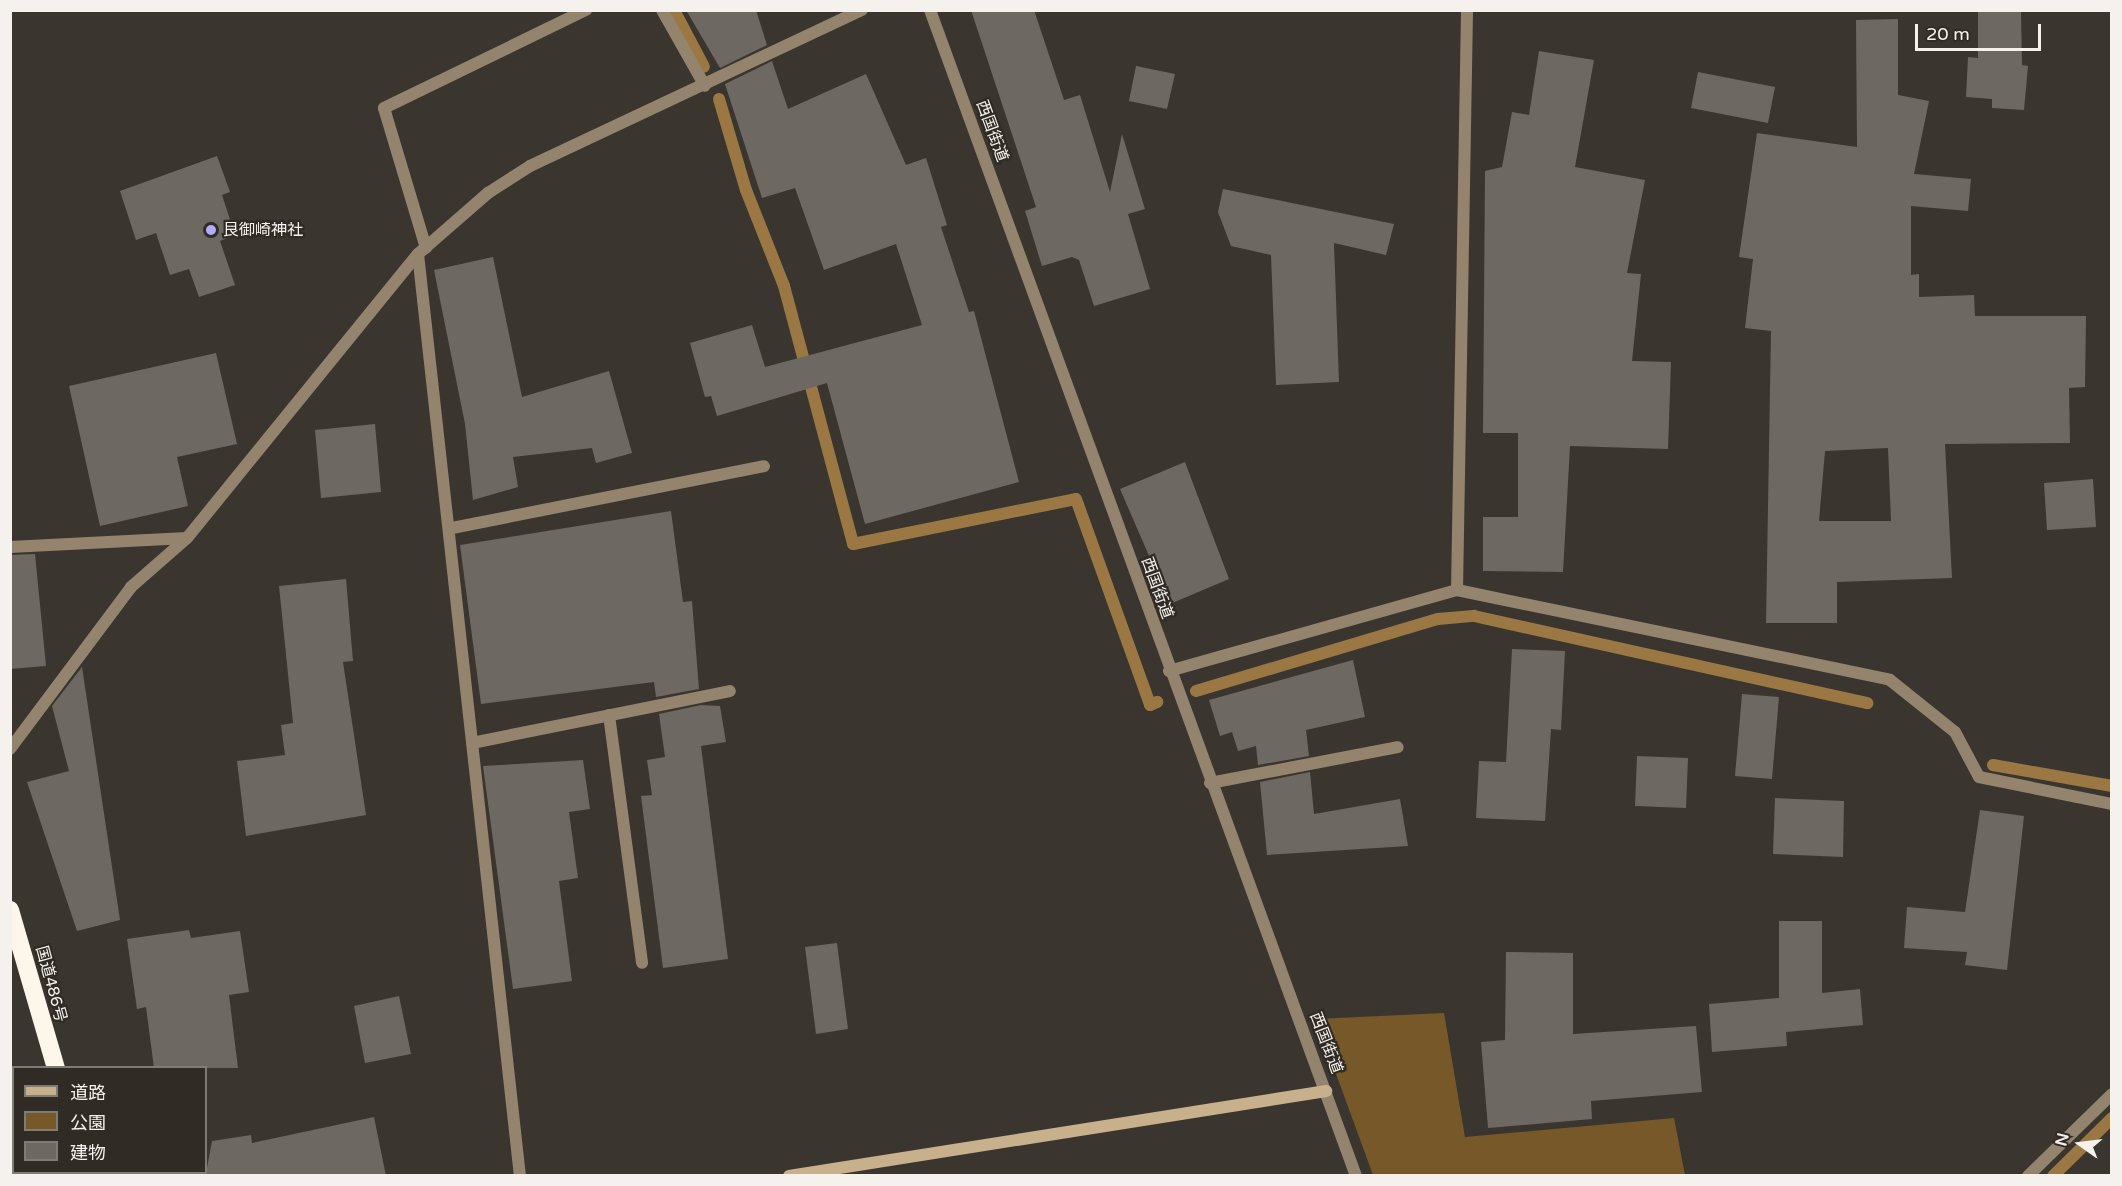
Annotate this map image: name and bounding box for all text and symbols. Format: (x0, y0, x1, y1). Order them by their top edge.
scale bar (1918, 12, 2044, 50)
text: 20 m (1926, 23, 1970, 45)
street label: 西国街道 (972, 98, 1012, 164)
place label: 艮御崎神社 (223, 220, 303, 240)
marker: 艮御崎神社 (204, 223, 218, 237)
street label: 西国街道 (1137, 555, 1177, 621)
street label: 国道486号 (32, 944, 70, 1024)
street label: 西国街道 (1306, 1010, 1346, 1076)
legend (12, 1066, 207, 1174)
text: 道路 (70, 1082, 106, 1104)
text: 公園 (70, 1112, 106, 1134)
north arrow (2050, 1114, 2110, 1174)
text: N (2051, 1131, 2074, 1148)
text: 建物 (70, 1142, 106, 1164)

